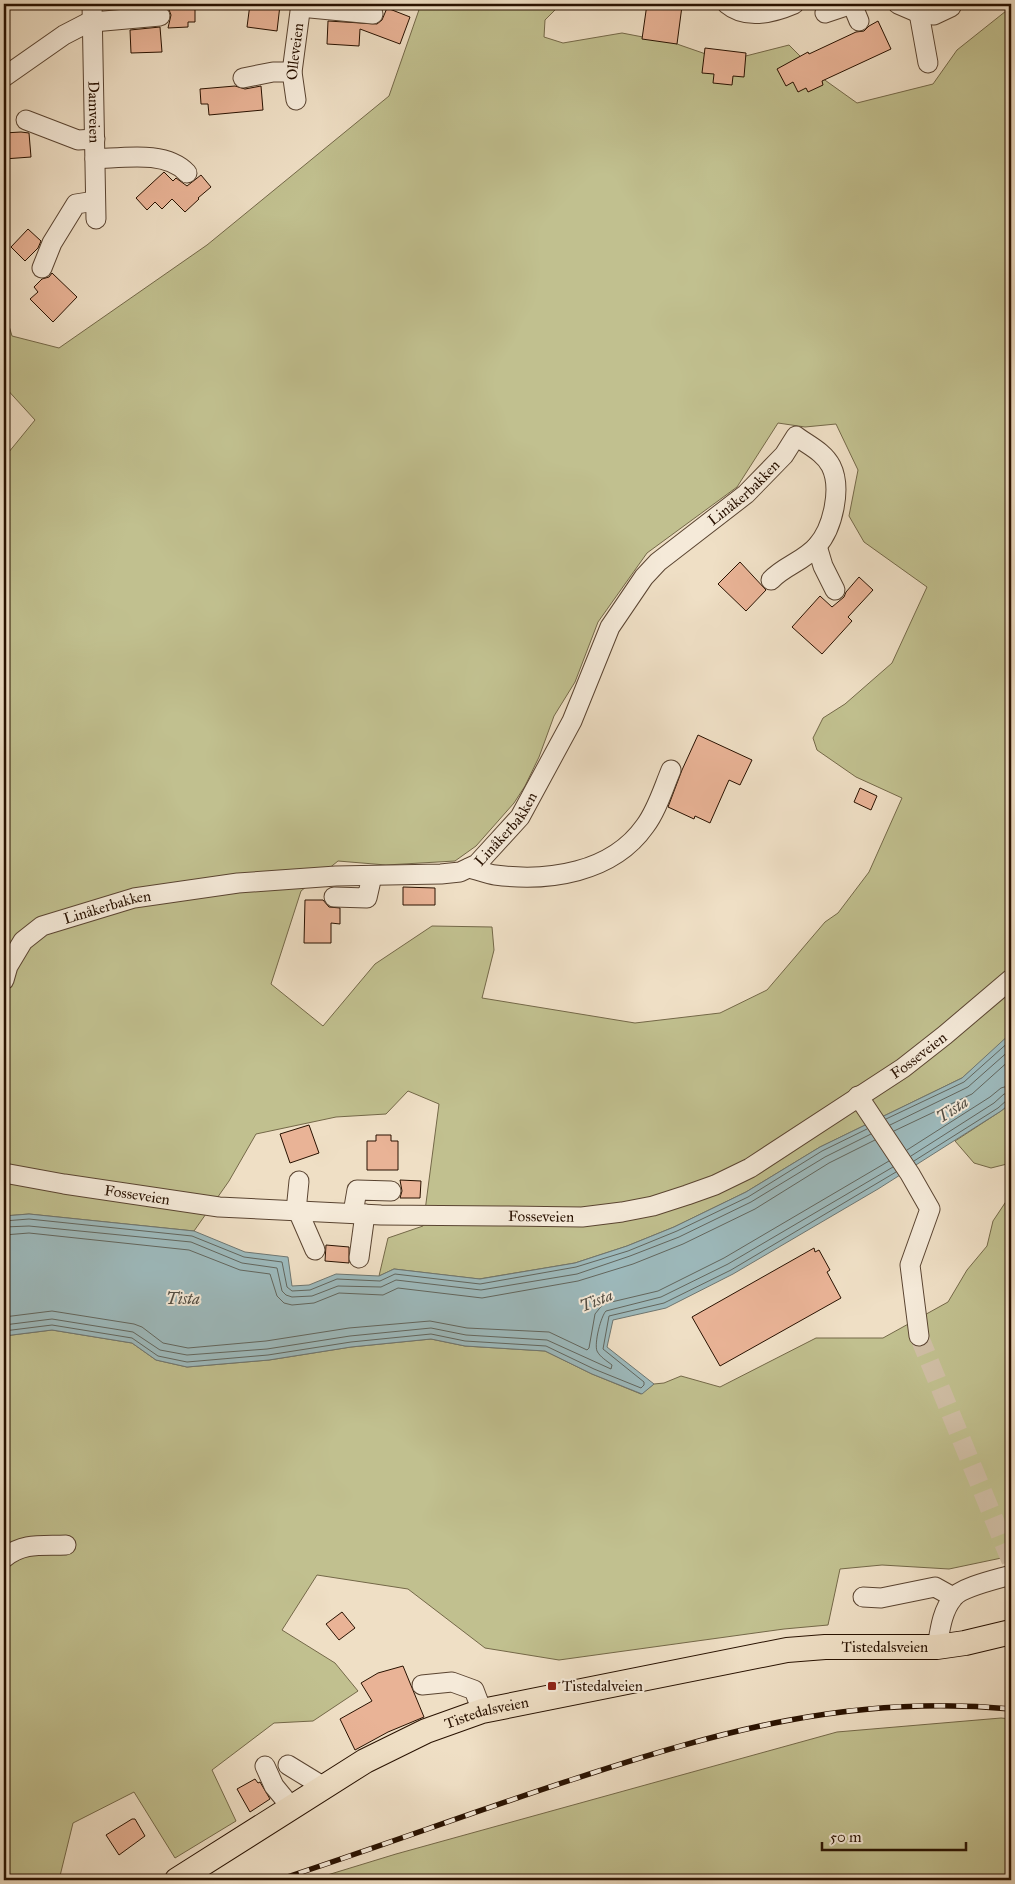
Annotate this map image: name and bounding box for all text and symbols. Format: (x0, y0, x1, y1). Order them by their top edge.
street label: Olleveien (283, 22, 307, 81)
street label: Damveien (84, 81, 104, 143)
street label: Linåkerbakken (704, 456, 783, 529)
street label: Linåkerbakken (471, 789, 541, 870)
street label: Linåkerbakken (61, 887, 152, 928)
street label: Fosseveien (887, 1028, 950, 1083)
water label: Tista (933, 1092, 972, 1127)
street label: Fosseveien (103, 1181, 171, 1209)
street label: Fosseveien (508, 1207, 574, 1226)
water label: Tista (577, 1285, 616, 1316)
water label: Tista (166, 1289, 200, 1308)
street label: Tistedalsveien (842, 1638, 928, 1656)
place label: Tistedalveien (562, 1677, 643, 1695)
marker: Tistedalveien (546, 1680, 558, 1692)
street label: Tistedalsveien (442, 1693, 530, 1733)
scale bar (822, 1819, 966, 1851)
text: 50 m (830, 1828, 862, 1846)

